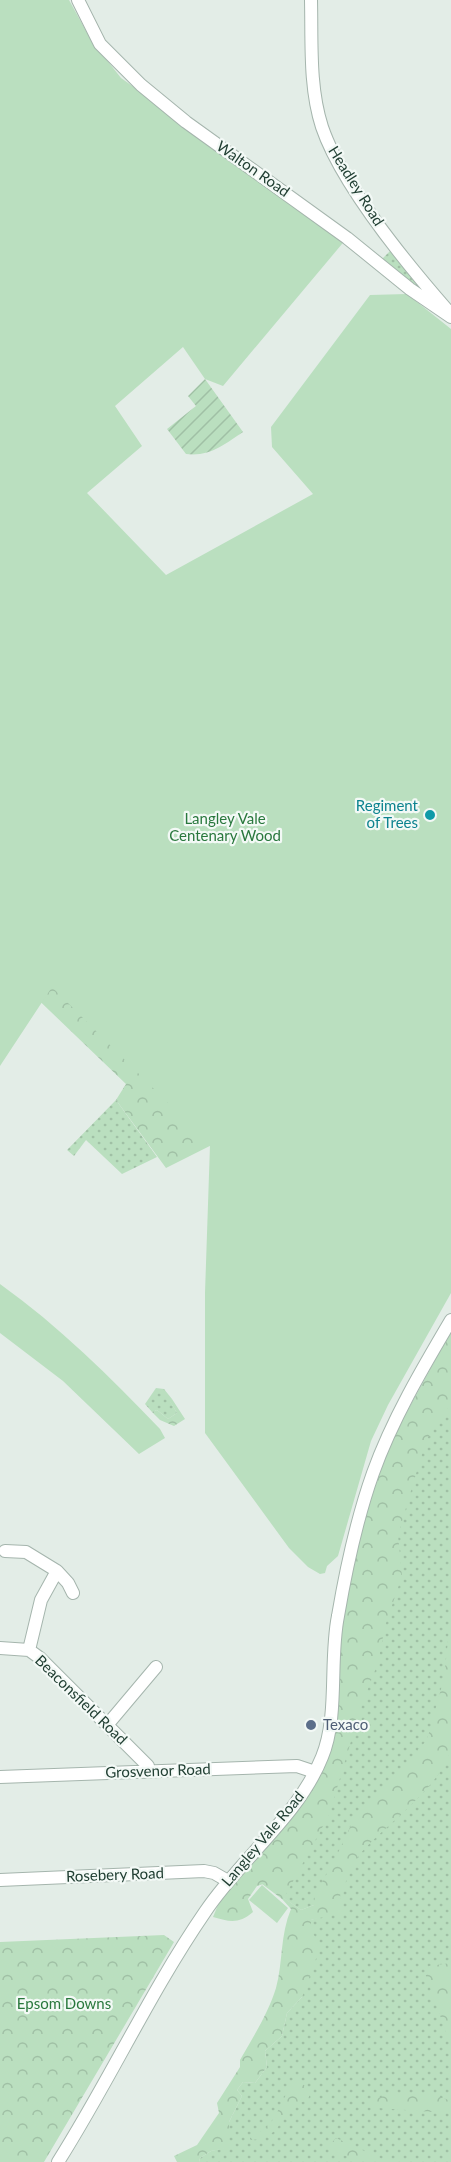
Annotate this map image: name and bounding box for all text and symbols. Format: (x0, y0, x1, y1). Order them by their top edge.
street label: Walton Road (214, 136, 294, 200)
street label: Headley Road (325, 142, 389, 229)
place label: Regiment of Trees (356, 796, 419, 831)
marker: Regiment of Trees (423, 808, 437, 822)
park label: Langley Vale Centenary Wood (169, 809, 281, 844)
street label: Beaconsfield Road (32, 1651, 131, 1748)
place label: Texaco (323, 1715, 368, 1733)
marker: Texaco (304, 1718, 318, 1732)
street label: Grosvenor Road (105, 1759, 211, 1781)
street label: Langley Vale Road (217, 1787, 307, 1889)
street label: Rosebery Road (66, 1863, 164, 1885)
park label: Epsom Downs (17, 1994, 111, 2012)

